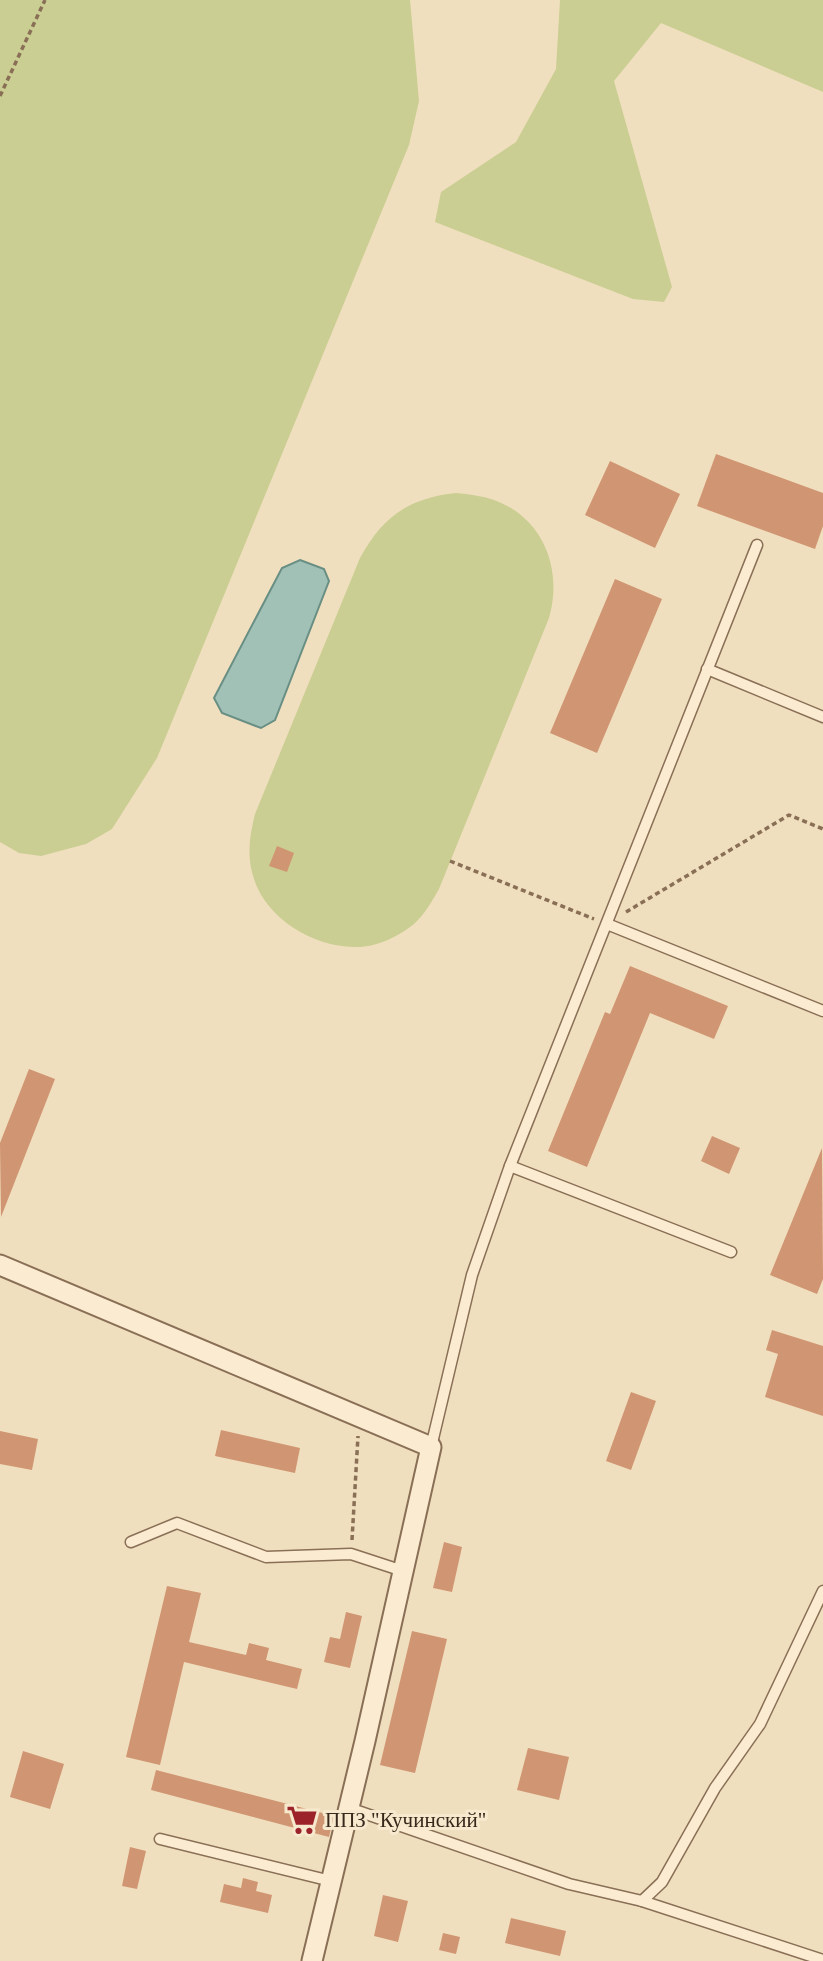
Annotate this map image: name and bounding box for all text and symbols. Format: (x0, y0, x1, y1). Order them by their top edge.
supermarket icon: ППЗ "Кучинский" (285, 1803, 319, 1837)
place label: ППЗ "Кучинский" (325, 1808, 486, 1832)

